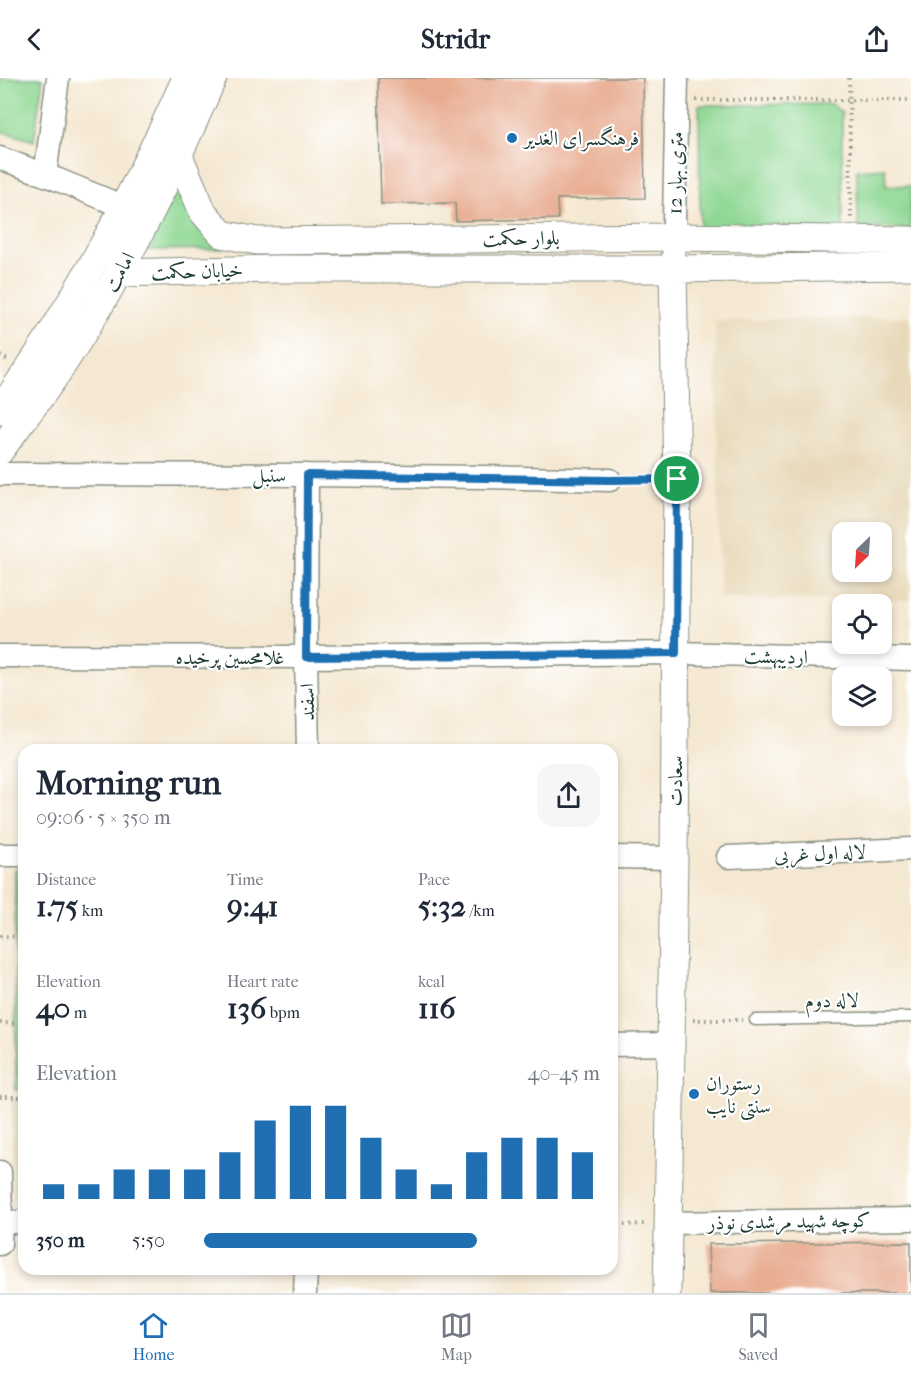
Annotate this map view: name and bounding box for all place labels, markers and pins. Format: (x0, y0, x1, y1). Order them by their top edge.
place label: فرهنگسرای الغدیر (522, 125, 639, 152)
marker: فرهنگسرای الغدیر (505, 131, 519, 145)
pin (651, 453, 702, 504)
place label: رستوران سنتی نایب (706, 1072, 771, 1121)
marker: رستوران سنتی نایب (687, 1087, 701, 1101)

